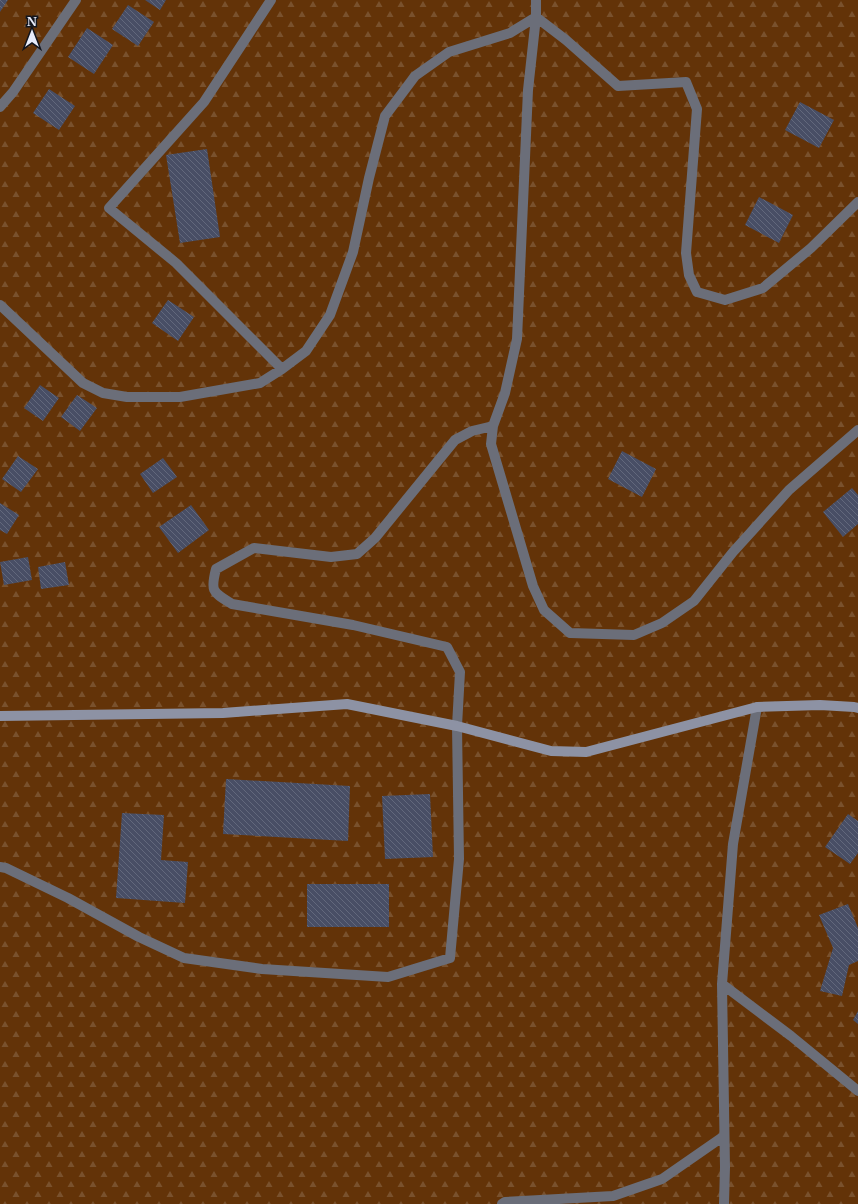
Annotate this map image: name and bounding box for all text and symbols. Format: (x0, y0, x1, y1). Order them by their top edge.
north arrow (12, 12, 52, 52)
text: N (27, 15, 38, 29)

